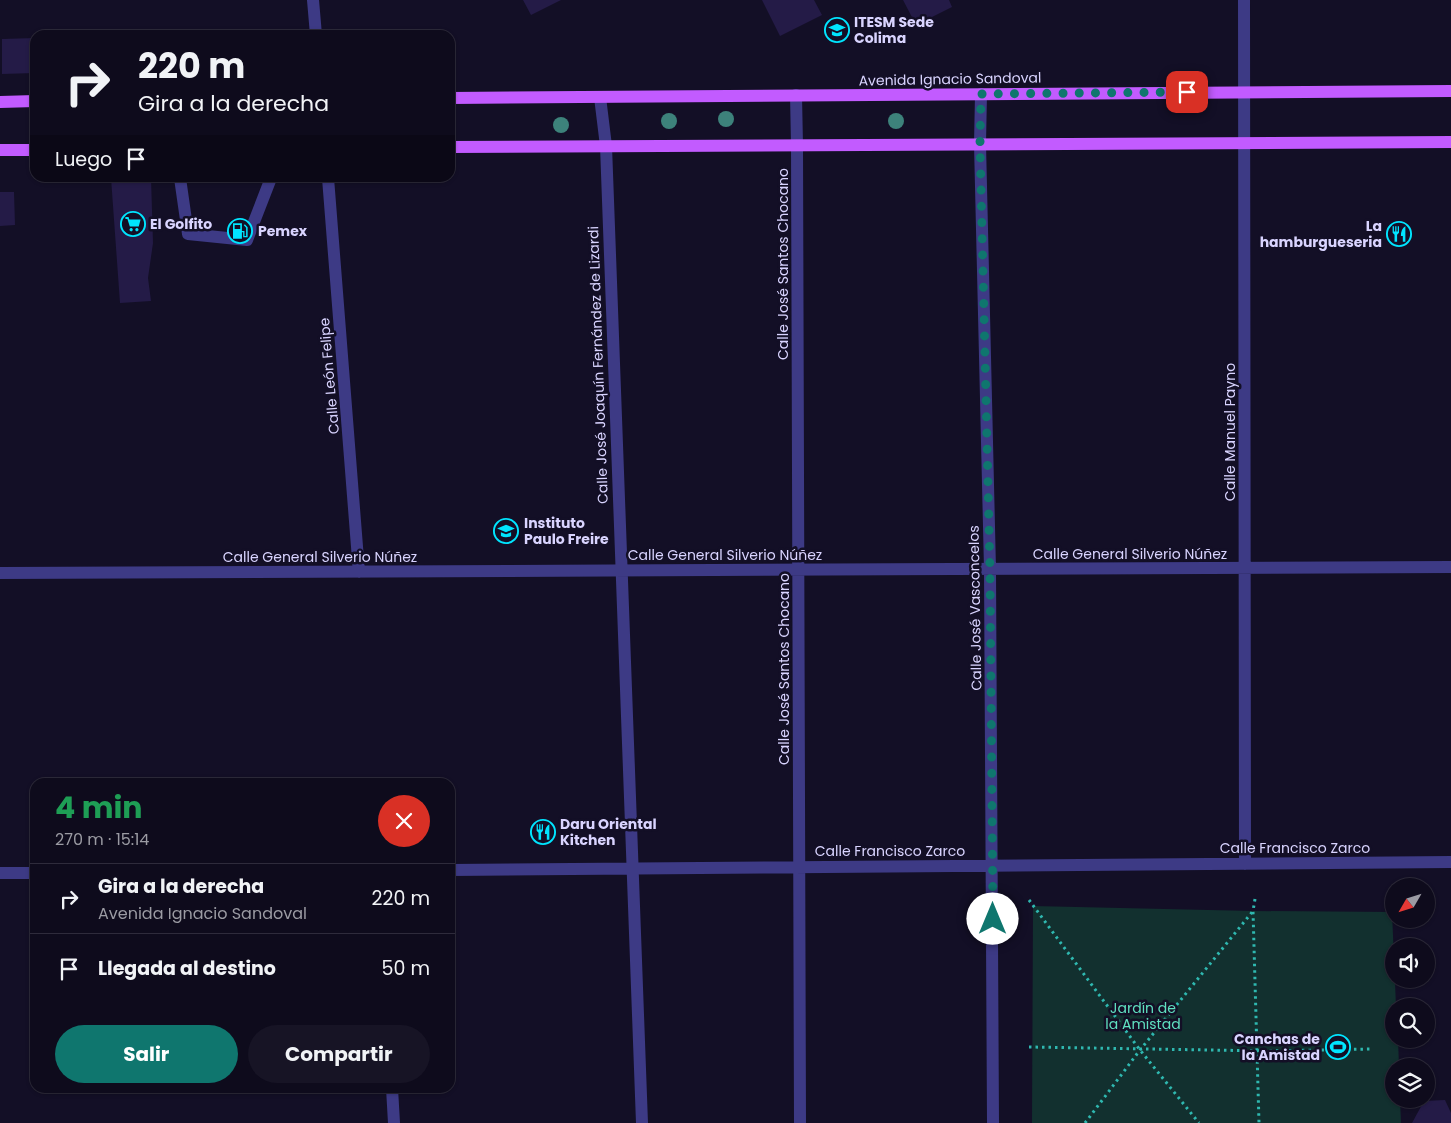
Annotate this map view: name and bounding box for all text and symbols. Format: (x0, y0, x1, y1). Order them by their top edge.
place label: ITESM Sede Colima (854, 12, 934, 48)
school or university icon: ITESM Sede Colima (824, 17, 850, 43)
text: 220 m (138, 41, 245, 90)
icon: right (55, 50, 120, 115)
street label: Avenida Ignacio Sandoval (858, 67, 1042, 91)
pin (1166, 71, 1208, 113)
icon: arrive (1173, 78, 1201, 106)
text: Gira a la derecha (138, 88, 329, 119)
icon: arrive (122, 145, 150, 173)
text: Luego (55, 146, 112, 173)
street label: Calle José Santos Chocano (773, 168, 793, 360)
supermarket icon: El Golfito (120, 211, 146, 237)
place label: El Golfito (150, 214, 212, 234)
place label: La hamburgueseria (1260, 216, 1382, 252)
fuel station icon: Pemex (227, 218, 253, 244)
place label: Pemex (258, 221, 308, 241)
restaurant icon: La hamburgueseria (1386, 221, 1412, 247)
street label: Calle José Joaquín Fernández de Lizardi (583, 226, 613, 504)
street label: Calle León Felipe (314, 317, 344, 435)
street label: Calle Manuel Payno (1220, 363, 1240, 501)
place label: Instituto Paulo Freire (524, 513, 609, 549)
school or university icon: Instituto Paulo Freire (493, 518, 519, 544)
street label: Calle José Vasconcelos (964, 525, 986, 691)
street label: Calle General Silverio Núñez (1033, 544, 1227, 564)
street label: Calle General Silverio Núñez (628, 545, 822, 565)
street label: Calle General Silverio Núñez (223, 547, 417, 567)
street label: Calle José Santos Chocano (774, 573, 794, 765)
text: 4 min (55, 786, 143, 829)
button: close (378, 795, 430, 847)
place label: Daru Oriental Kitchen (560, 814, 657, 850)
restaurant icon: Daru Oriental Kitchen (530, 819, 556, 845)
text: 270 m · 15:14 (55, 828, 149, 851)
street label: Calle Francisco Zarco (1220, 838, 1370, 858)
street label: Calle Francisco Zarco (815, 841, 965, 861)
text: Gira a la derecha (98, 873, 264, 900)
north arrow (1385, 878, 1435, 928)
map controls (1385, 878, 1435, 1108)
icon: right (55, 885, 83, 913)
text: 220 m (372, 885, 430, 912)
position arrow (966, 892, 1018, 944)
text: Avenida Ignacio Sandoval (98, 902, 307, 925)
button: sound (1385, 938, 1435, 988)
icon: arrive (55, 955, 83, 983)
text: Llegada al destino (98, 955, 276, 982)
text: 50 m (381, 955, 430, 982)
park label: Jardín de la Amistad (1105, 998, 1181, 1034)
button: search (1385, 998, 1435, 1048)
button: Salir (55, 1025, 238, 1083)
button: Compartir (248, 1025, 430, 1083)
place label: Canchas de la Amistad (1234, 1029, 1320, 1065)
sports icon: Canchas de la Amistad (1325, 1034, 1351, 1060)
button: layers (1385, 1058, 1435, 1108)

